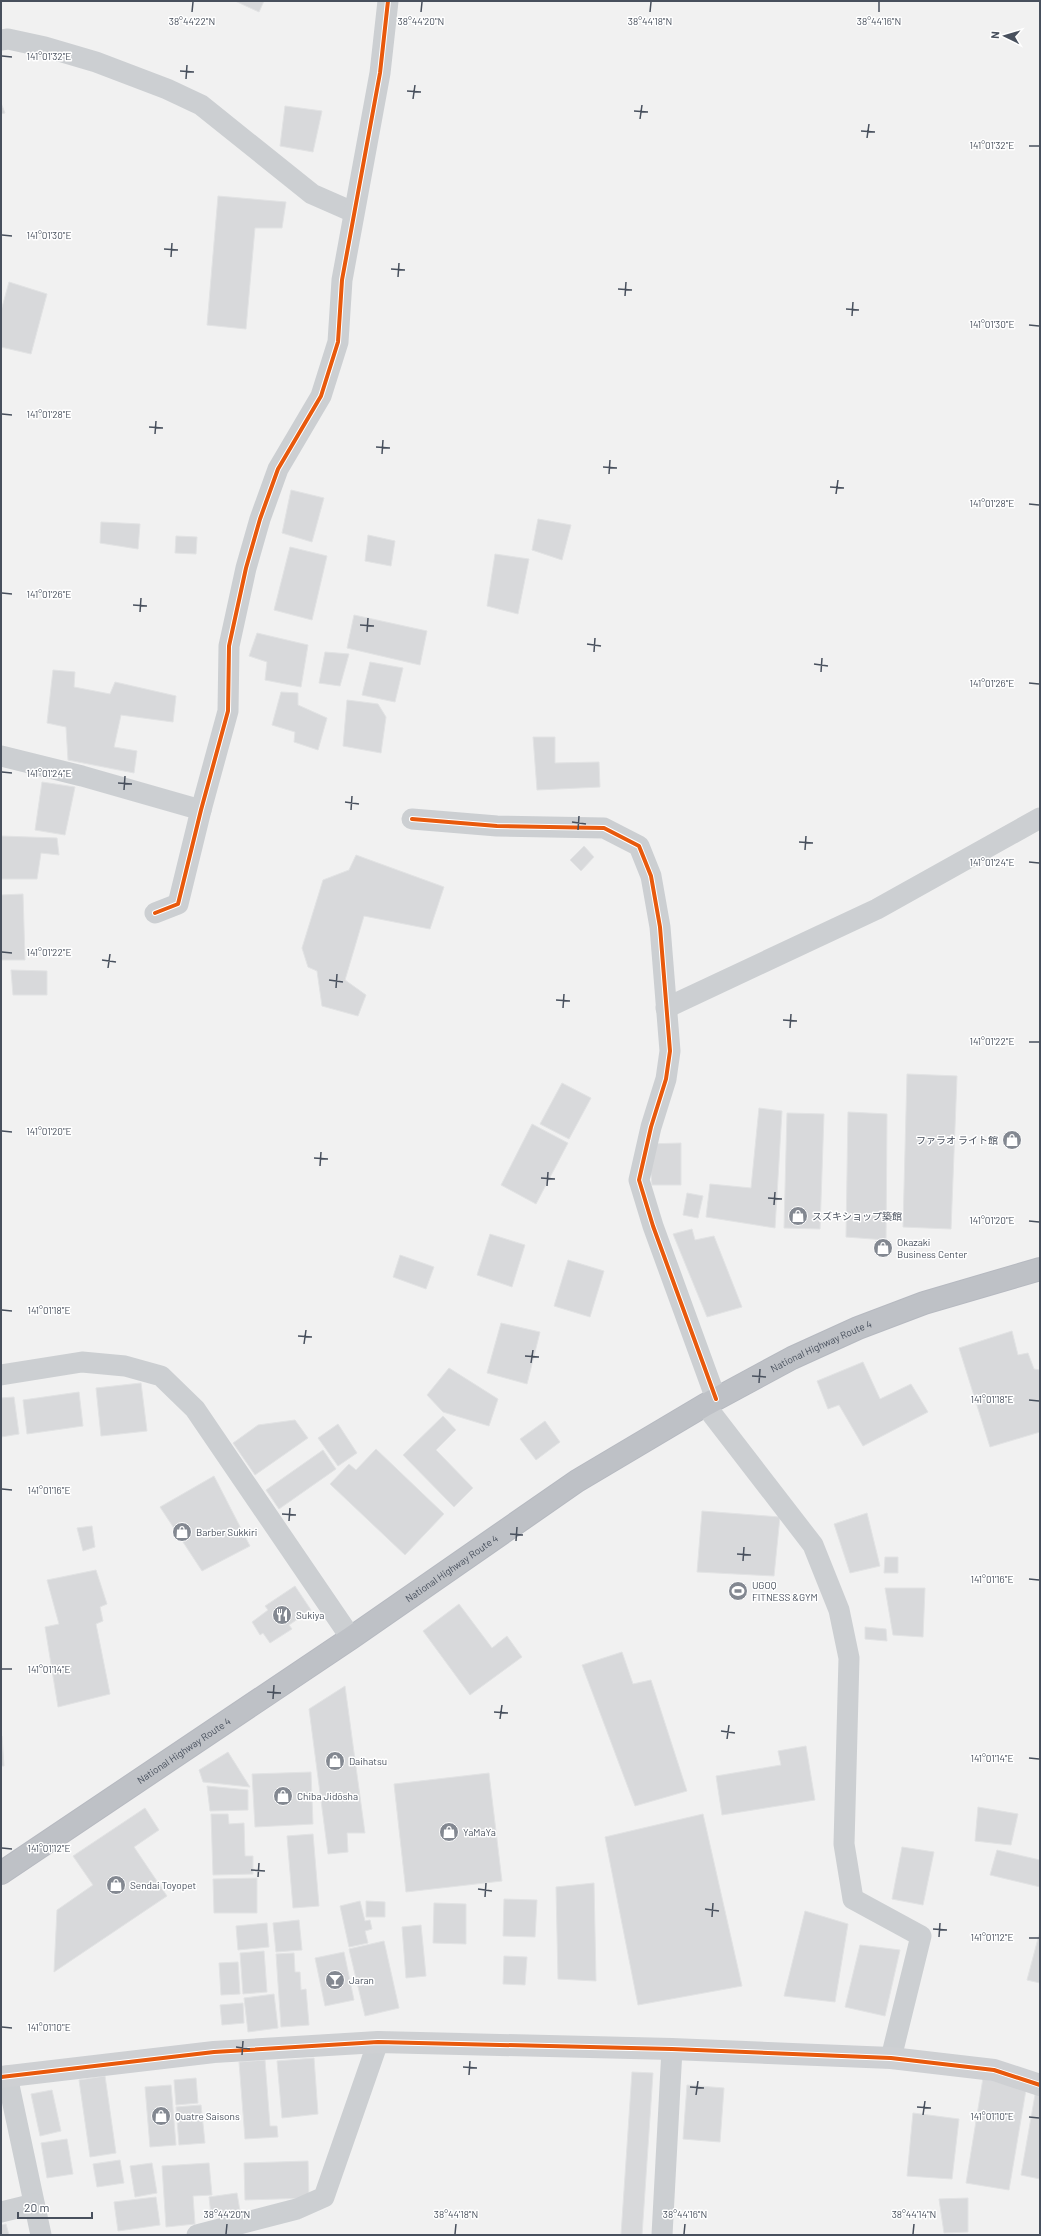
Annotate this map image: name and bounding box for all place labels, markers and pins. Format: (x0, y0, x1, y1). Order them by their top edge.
shop icon: ファラオ ライト館 (1001, 1129, 1023, 1151)
place label: ファラオ ライト館 (916, 1134, 998, 1146)
shop icon: スズキショップ築館 (787, 1205, 809, 1227)
place label: スズキショップ築館 (812, 1210, 902, 1222)
place label: Okazaki Business Center (897, 1236, 967, 1260)
shop icon: Okazaki Business Center (872, 1237, 894, 1259)
shop icon: Barber Sukkiri (171, 1521, 193, 1543)
place label: Barber Sukkiri (196, 1526, 257, 1538)
place label: UGOQ FITNESS &GYM (752, 1579, 818, 1603)
sports icon: UGOQ FITNESS &GYM (727, 1580, 749, 1602)
restaurant icon: Sukiya (271, 1604, 293, 1626)
place label: Sukiya (296, 1609, 324, 1621)
shop icon: Daihatsu (324, 1750, 346, 1772)
place label: Daihatsu (349, 1755, 387, 1767)
shop icon: Chiba Jidōsha (272, 1785, 294, 1807)
place label: Chiba Jidōsha (297, 1790, 358, 1802)
shop icon: YaMaYa (438, 1821, 460, 1843)
place label: YaMaYa (463, 1826, 496, 1838)
shop icon: Sendai Toyopet (105, 1874, 127, 1896)
place label: Sendai Toyopet (130, 1879, 196, 1891)
bar icon: Jaran (324, 1969, 346, 1991)
place label: Jaran (349, 1974, 374, 1986)
shop icon: Quatre Saisons (150, 2105, 172, 2127)
place label: Quatre Saisons (175, 2110, 240, 2122)

